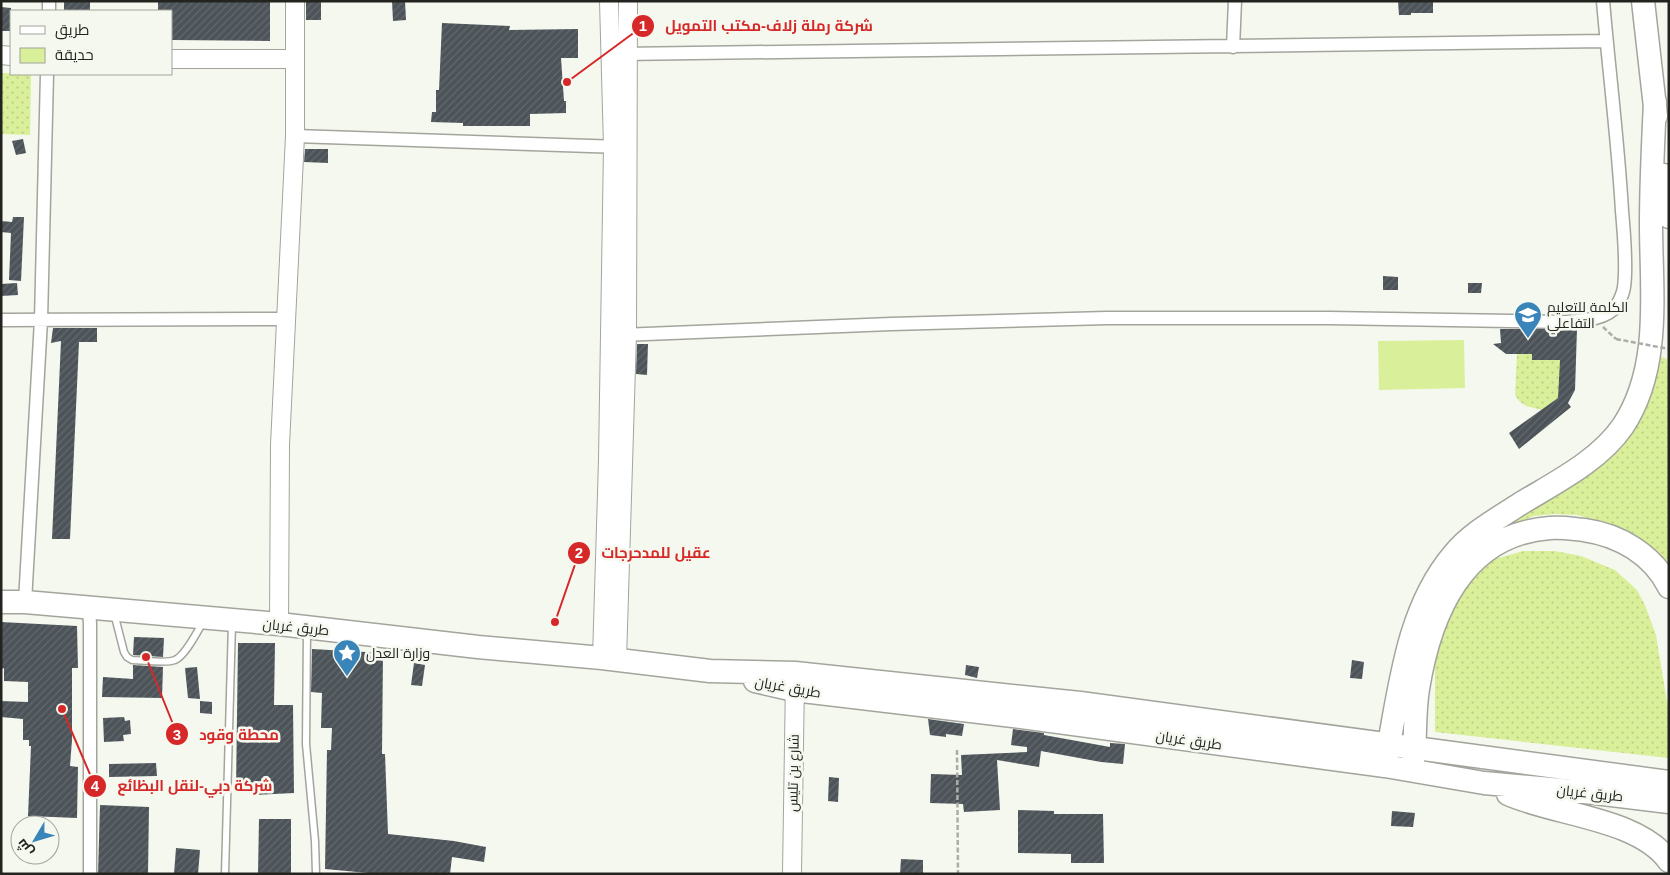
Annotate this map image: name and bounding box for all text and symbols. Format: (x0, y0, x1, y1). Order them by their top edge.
legend (10, 10, 172, 75)
callout: شركة رملة زلاف-مكتب التمويل (630, 11, 883, 41)
text: 1 (639, 17, 647, 34)
text: شركة رملة زلاف-مكتب التمويل (665, 17, 873, 35)
text: طريق (55, 21, 89, 40)
text: حديقة (55, 46, 94, 63)
place label: الكلمة للتعليم التفاعلي (1547, 299, 1628, 335)
school or university icon: الكلمة للتعليم التفاعلي (1513, 300, 1543, 339)
callout: عقيل للمدحرجات (566, 538, 720, 568)
text: 2 (575, 544, 583, 561)
text: عقيل للمدحرجات (601, 544, 711, 562)
street label: طريق غريان (262, 616, 330, 639)
place icon: وزارة العدل (332, 638, 362, 677)
place label: وزارة العدل (366, 645, 430, 662)
street label: طريق غريان (754, 673, 822, 702)
callout: محطة وقود (164, 719, 289, 749)
text: 3 (173, 726, 181, 743)
text: محطة وقود (199, 726, 279, 744)
street label: طريق غريان (1155, 727, 1223, 754)
street label: شارع بن تليس (784, 734, 803, 812)
callout: شركة دبي-لنقل البظائع (83, 771, 282, 801)
text: 4 (91, 777, 100, 794)
text: شركة دبي-لنقل البظائع (118, 777, 272, 798)
street label: طريق غريان (1556, 782, 1624, 805)
north arrow (10, 815, 60, 865)
text: ش (13, 835, 37, 860)

